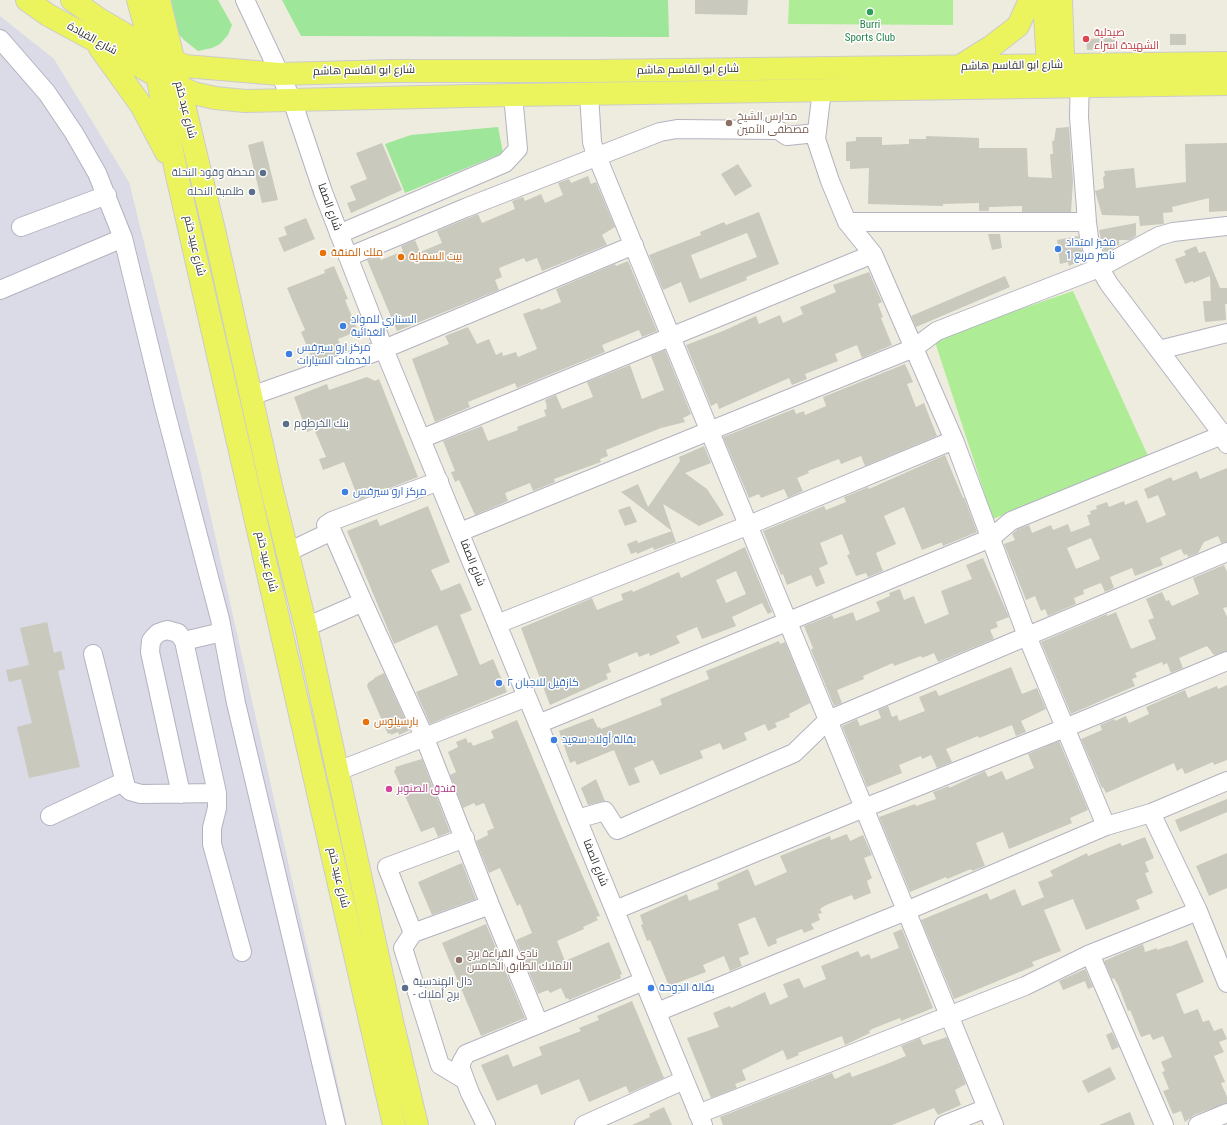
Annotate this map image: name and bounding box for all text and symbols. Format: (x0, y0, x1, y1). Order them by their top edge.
marker: Burri Sports Club (865, 7, 875, 17)
place label: Burri Sports Club (845, 18, 895, 44)
street label: شارع القيادة (65, 20, 119, 58)
place label: صيدلية الشهيدة اسراء (1094, 26, 1159, 52)
marker: صيدلية الشهيدة اسراء (1081, 34, 1091, 44)
street label: شارع ابو القاسم هاشم (961, 59, 1063, 73)
street label: شارع ابو القاسم هاشم (637, 63, 739, 77)
street label: شارع ابو القاسم هاشم (313, 64, 415, 78)
street label: شارع عبد ختم (172, 80, 198, 140)
place label: مدارس الشيخ مصطفى الأمين (737, 110, 809, 136)
marker: مدارس الشيخ مصطفى الأمين (724, 118, 734, 128)
place label: محطة وقود النحلة (172, 166, 255, 180)
marker: محطة وقود النحلة (258, 168, 268, 178)
street label: شارع الصفا (314, 181, 344, 233)
place label: طلمبة النحله (187, 185, 244, 199)
marker: طلمبة النحله (247, 187, 257, 197)
street label: شارع عبيد ختم (181, 214, 207, 278)
place label: مخبز امتداد ناصر مربع 1 (1066, 236, 1116, 262)
marker: مخبز امتداد ناصر مربع 1 (1053, 244, 1063, 254)
place label: ملك المنقة (331, 246, 383, 260)
marker: ملك المنقة (318, 248, 328, 258)
place label: بيت السماية (409, 250, 462, 264)
marker: بيت السماية (396, 252, 406, 262)
place label: السناري للمواد الغذائية (351, 313, 417, 339)
marker: السناري للمواد الغذائية (338, 321, 348, 331)
place label: مركز ارو سيرفس لخدمات السيارات (297, 341, 371, 367)
marker: مركز ارو سيرفس لخدمات السيارات (284, 349, 294, 359)
place label: بنك الخرطوم (294, 417, 349, 431)
marker: بنك الخرطوم (281, 419, 291, 429)
place label: مركز ارو سيرفس (353, 485, 426, 499)
marker: مركز ارو سيرفس (340, 487, 350, 497)
street label: شارع عبيد ختم (253, 530, 279, 594)
street label: شارع الصفا (457, 538, 487, 588)
place label: كازقيل للاجبان ٢ (507, 676, 579, 690)
marker: كازقيل للاجبان ٢ (494, 678, 504, 688)
place label: بارسيلوس (374, 715, 418, 729)
marker: بارسيلوس (361, 717, 371, 727)
place label: بقالة أولاد سعيد (562, 733, 636, 747)
marker: بقالة أولاد سعيد (549, 735, 559, 745)
place label: فندق الصنوبر (397, 782, 456, 796)
marker: فندق الصنوبر (384, 784, 394, 794)
street label: شارع الصفا (580, 838, 610, 888)
street label: شارع عبيد ختم (325, 846, 351, 910)
place label: نادي القراءة برج الأملاك الطابق الخامس (467, 947, 572, 973)
marker: نادي القراءة برج الأملاك الطابق الخامس (454, 955, 464, 965)
place label: دال الهندسية - برج أملاك (413, 975, 472, 1001)
place label: بقالة الدوحة (659, 981, 714, 995)
marker: دال الهندسية - برج أملاك (400, 983, 410, 993)
marker: بقالة الدوحة (646, 983, 656, 993)

